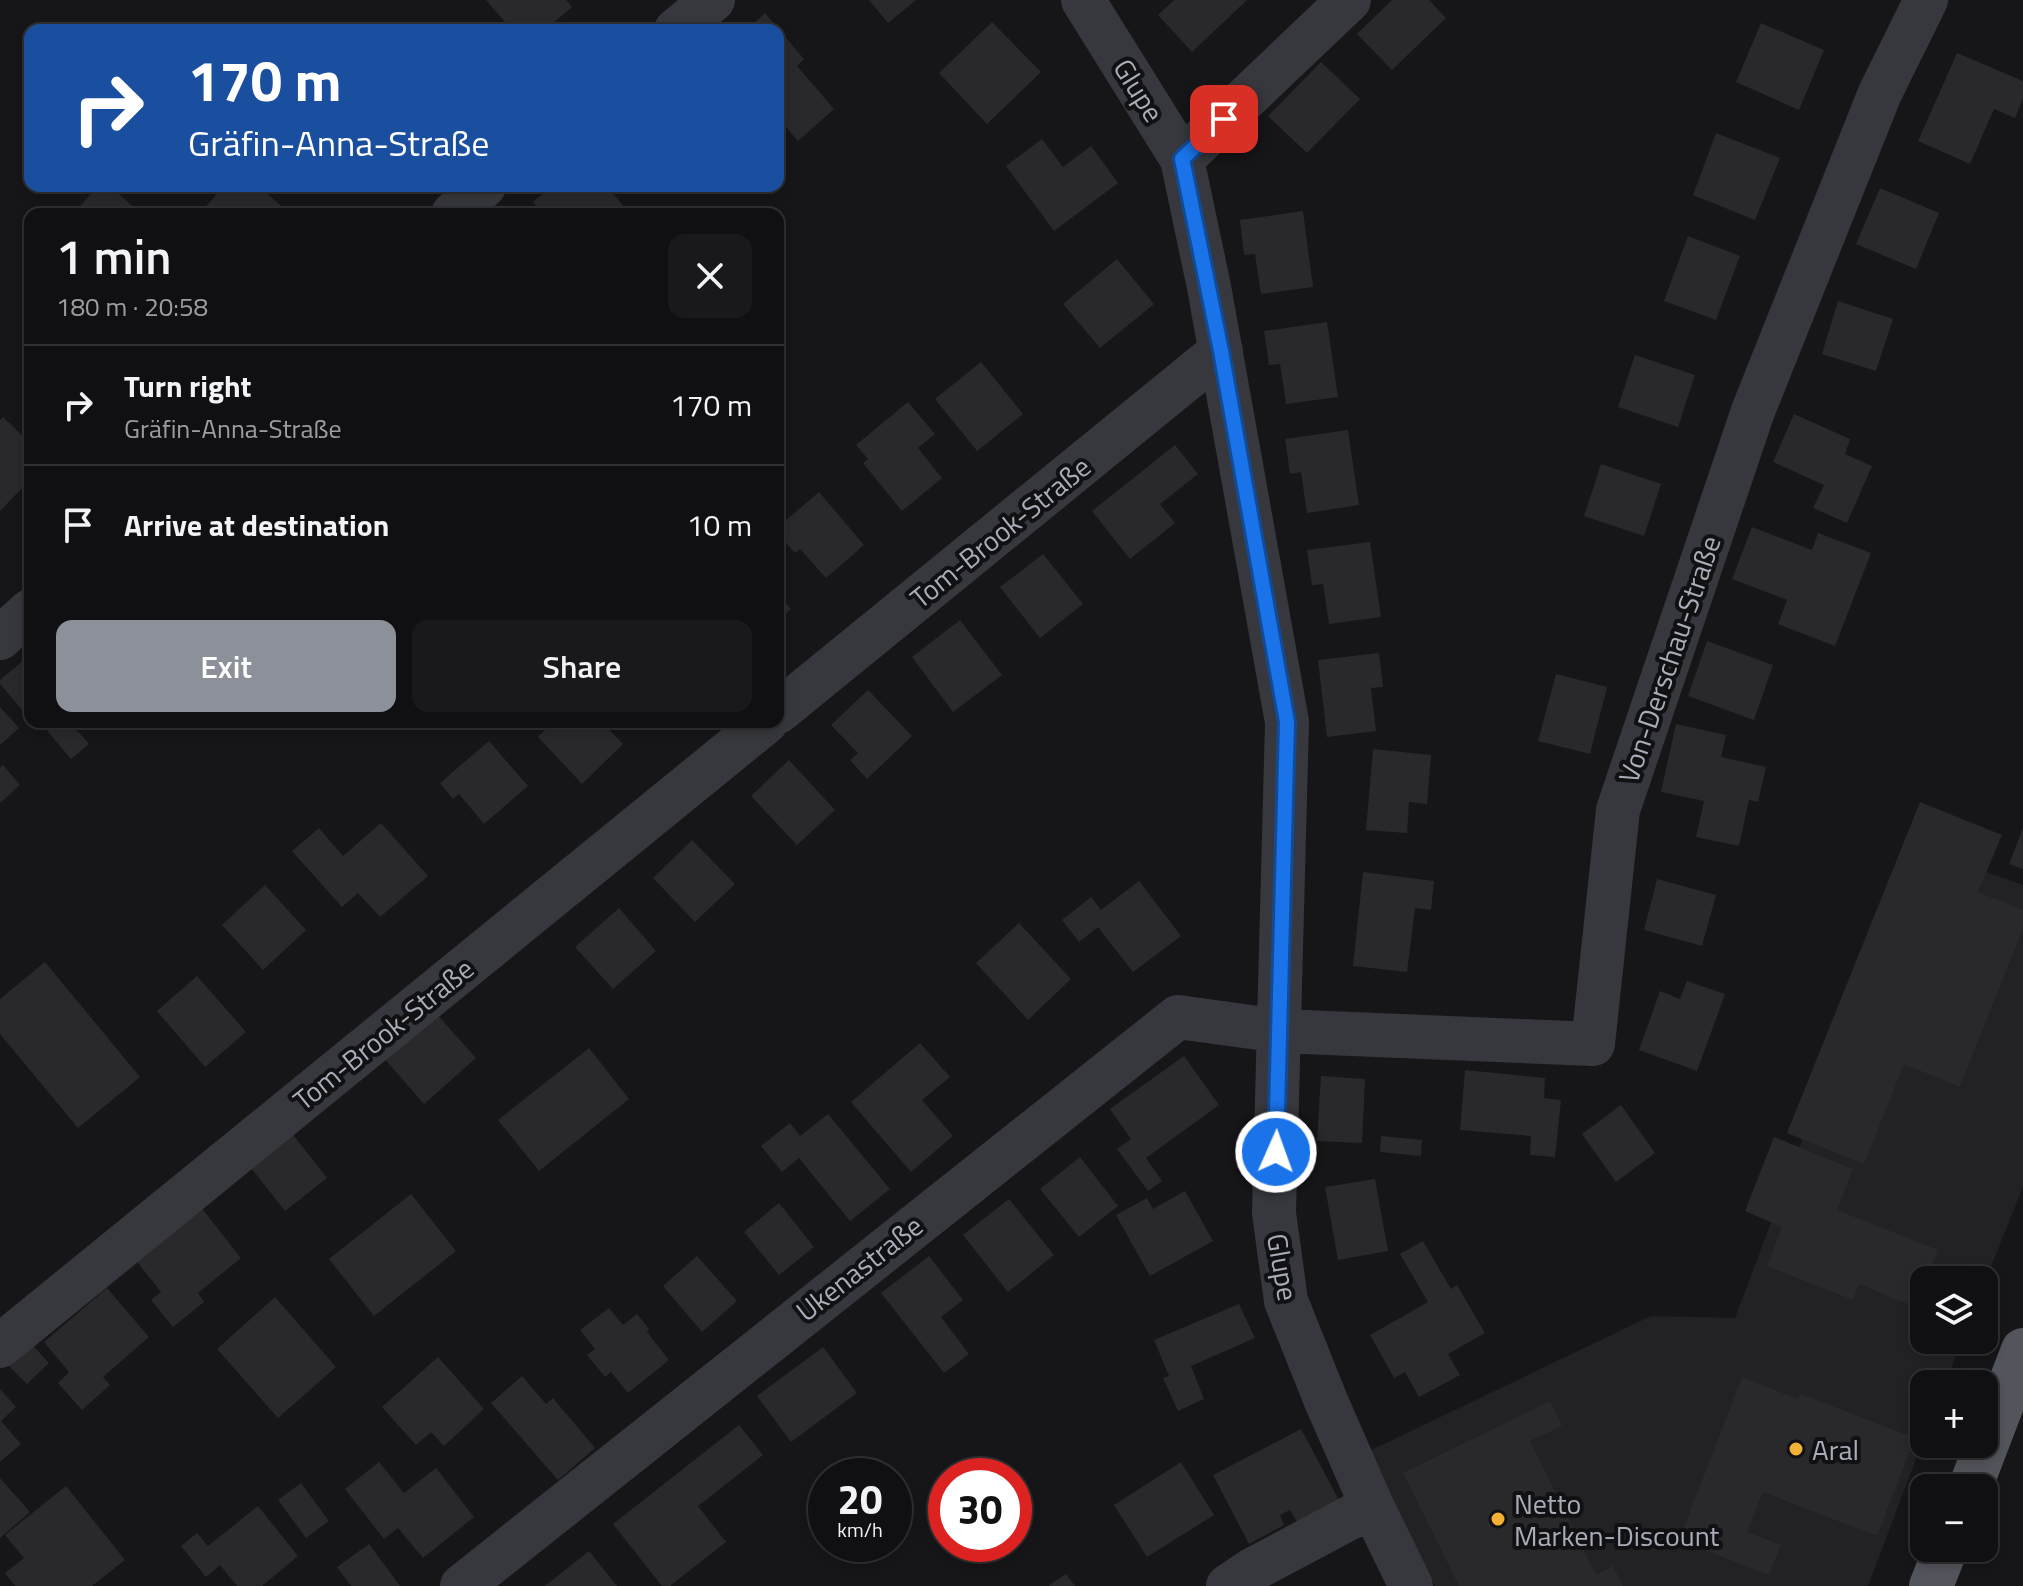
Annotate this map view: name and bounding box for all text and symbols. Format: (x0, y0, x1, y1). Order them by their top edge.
text: 170 m (188, 38, 341, 123)
street label: Glupe (1103, 50, 1175, 130)
icon: right (56, 56, 160, 160)
pin (1190, 85, 1258, 153)
icon: arrive (1202, 97, 1246, 141)
text: Gräfin-Anna-Straße (188, 115, 489, 170)
text: 1 min (56, 220, 171, 293)
button: close (668, 234, 752, 318)
text: 180 m · 20:58 (56, 287, 208, 326)
text: Turn right (124, 363, 252, 409)
text: 170 m (670, 382, 752, 428)
icon: right (56, 383, 100, 427)
text: Gräfin-Anna-Straße (124, 409, 342, 448)
street label: Tom-Brook-Straße (900, 446, 1100, 618)
text: Arrive at destination (124, 502, 389, 548)
text: 10 m (687, 502, 752, 548)
icon: arrive (56, 503, 100, 547)
street label: Von-Derschau-Straße (1607, 530, 1731, 788)
button: Exit (56, 620, 396, 712)
button: Share (412, 620, 752, 712)
street label: Tom-Brook-Straße (283, 948, 483, 1120)
position arrow (1234, 1110, 1318, 1194)
street label: Ukenastraße (786, 1205, 932, 1331)
street label: Glupe (1256, 1230, 1310, 1304)
map controls (1910, 1266, 1998, 1562)
button: layers (1910, 1266, 1998, 1354)
button: + (1910, 1370, 1998, 1458)
place label: Aral (1812, 1428, 1859, 1471)
marker: Aral (1787, 1440, 1805, 1458)
speed limit sign: 30 (928, 1458, 1032, 1562)
text: 20 (838, 1469, 882, 1530)
button: − (1910, 1474, 1998, 1562)
place label: Netto Marken-Discount (1514, 1482, 1720, 1557)
marker: Netto Marken-Discount (1489, 1510, 1507, 1528)
text: km/h (837, 1514, 883, 1545)

